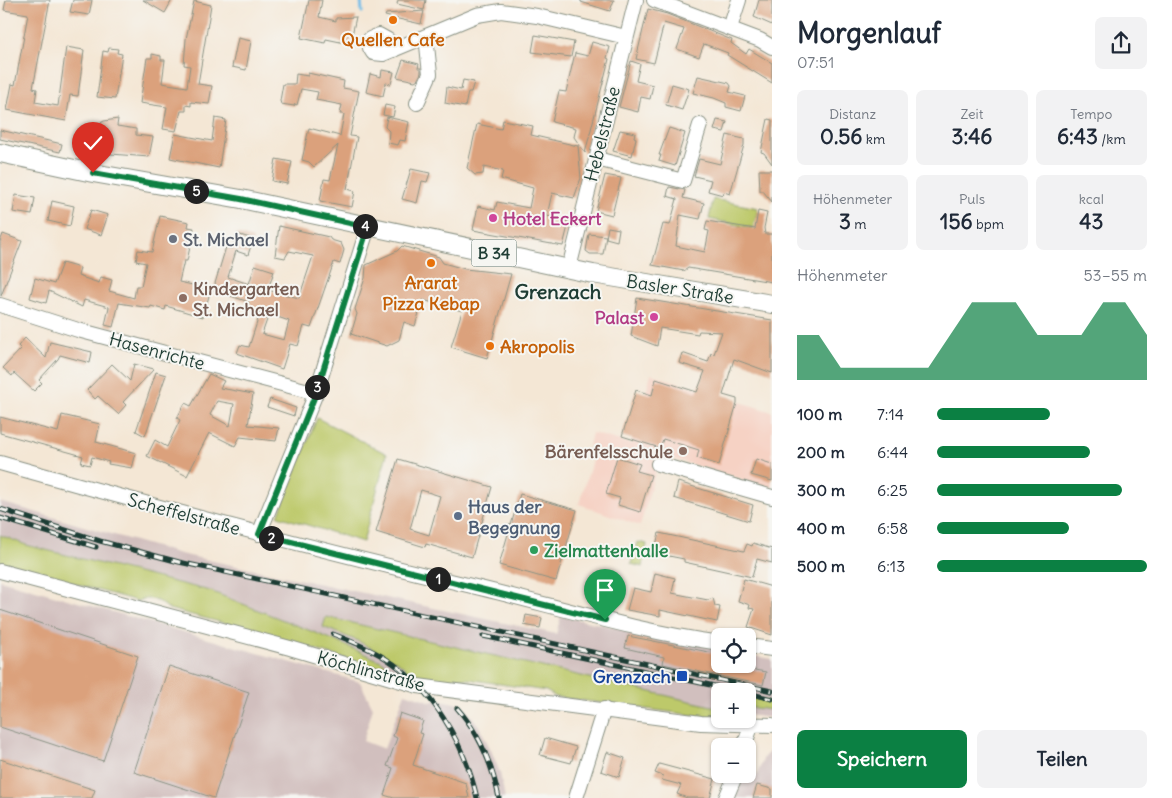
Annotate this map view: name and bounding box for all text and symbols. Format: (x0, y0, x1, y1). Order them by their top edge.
marker: Quellen Cafe (387, 14, 399, 26)
text: Morgenlauf (797, 15, 941, 51)
button: share (1095, 17, 1147, 69)
place label: Quellen Cafe (341, 28, 445, 51)
text: 07:51 (797, 52, 834, 72)
street label: Hebelstraße (579, 84, 625, 184)
text: Distanz (829, 105, 876, 123)
text: Zeit (961, 105, 983, 123)
text: Tempo (1070, 105, 1112, 123)
pin (72, 122, 114, 173)
text: 0.56 (820, 123, 862, 150)
text: 3:46 (952, 123, 992, 150)
text: 6:43 (1057, 123, 1098, 150)
icon: check (79, 129, 107, 157)
text: km (862, 130, 885, 148)
text: /km (1098, 130, 1126, 148)
pin: 5 (184, 178, 208, 204)
text: 5 (192, 182, 201, 200)
text: Höhenmeter (813, 190, 892, 208)
text: Puls (959, 190, 985, 208)
text: kcal (1079, 190, 1104, 208)
place label: Hotel Eckert (503, 207, 602, 230)
text: 3 (839, 208, 851, 235)
text: 156 (940, 208, 973, 235)
text: 43 (1079, 208, 1103, 235)
marker: Hotel Eckert (487, 212, 499, 224)
pin: 4 (352, 214, 378, 238)
text: m (851, 215, 866, 233)
text: bpm (973, 215, 1004, 233)
text: 4 (361, 217, 370, 235)
place label: St. Michael (183, 228, 269, 251)
marker: St. Michael (167, 233, 179, 245)
road number: B 34 (472, 240, 516, 266)
marker: Ararat Pizza Kebap (425, 257, 437, 269)
text: Höhenmeter (797, 265, 888, 285)
text: 53–55 m (1083, 265, 1147, 285)
street label: Basler Straße (625, 269, 735, 309)
place label: Ararat Pizza Kebap (382, 271, 480, 315)
place label: Kindergarten St. Michael (193, 277, 300, 321)
district label: Grenzach (515, 279, 602, 304)
marker: Kindergarten St. Michael (177, 292, 189, 304)
place label: Palast (595, 306, 645, 329)
marker: Palast (648, 311, 660, 323)
street label: Hasenrichte (107, 327, 207, 375)
place label: Akropolis (500, 335, 575, 358)
marker: Akropolis (484, 340, 496, 352)
pin: 3 (304, 374, 330, 400)
text: 3 (314, 378, 321, 396)
text: 100 m (797, 404, 842, 424)
text: 7:14 (877, 404, 904, 424)
place label: Bärenfelsschule (545, 440, 673, 463)
text: 200 m (797, 442, 845, 462)
text: 6:44 (877, 442, 908, 462)
marker: Bärenfelsschule (677, 445, 689, 457)
text: 300 m (797, 480, 845, 500)
text: 6:25 (877, 480, 908, 500)
street label: Scheffelstraße (125, 488, 243, 540)
place label: Haus der Begegnung (468, 495, 561, 539)
marker: Haus der Begegnung (452, 510, 464, 522)
text: 400 m (797, 518, 845, 538)
text: 6:58 (877, 518, 908, 538)
pin: 2 (258, 526, 284, 550)
text: 2 (268, 529, 275, 547)
place label: Zielmattenhalle (544, 539, 669, 562)
marker: Zielmattenhalle (528, 544, 540, 556)
text: 500 m (797, 556, 845, 576)
text: 6:13 (877, 556, 905, 576)
pin: 1 (426, 566, 450, 592)
pin (584, 569, 626, 620)
text: 1 (436, 570, 441, 588)
icon: arrive (591, 576, 619, 604)
map controls (711, 628, 756, 783)
button: locate (711, 628, 756, 673)
street label: Köchlinstraße (315, 646, 427, 696)
place label: Grenzach (593, 665, 672, 688)
marker: Grenzach (675, 669, 689, 683)
button: + (711, 683, 756, 728)
button: Speichern (797, 730, 967, 788)
button: Teilen (977, 730, 1147, 788)
button: − (711, 738, 756, 783)

